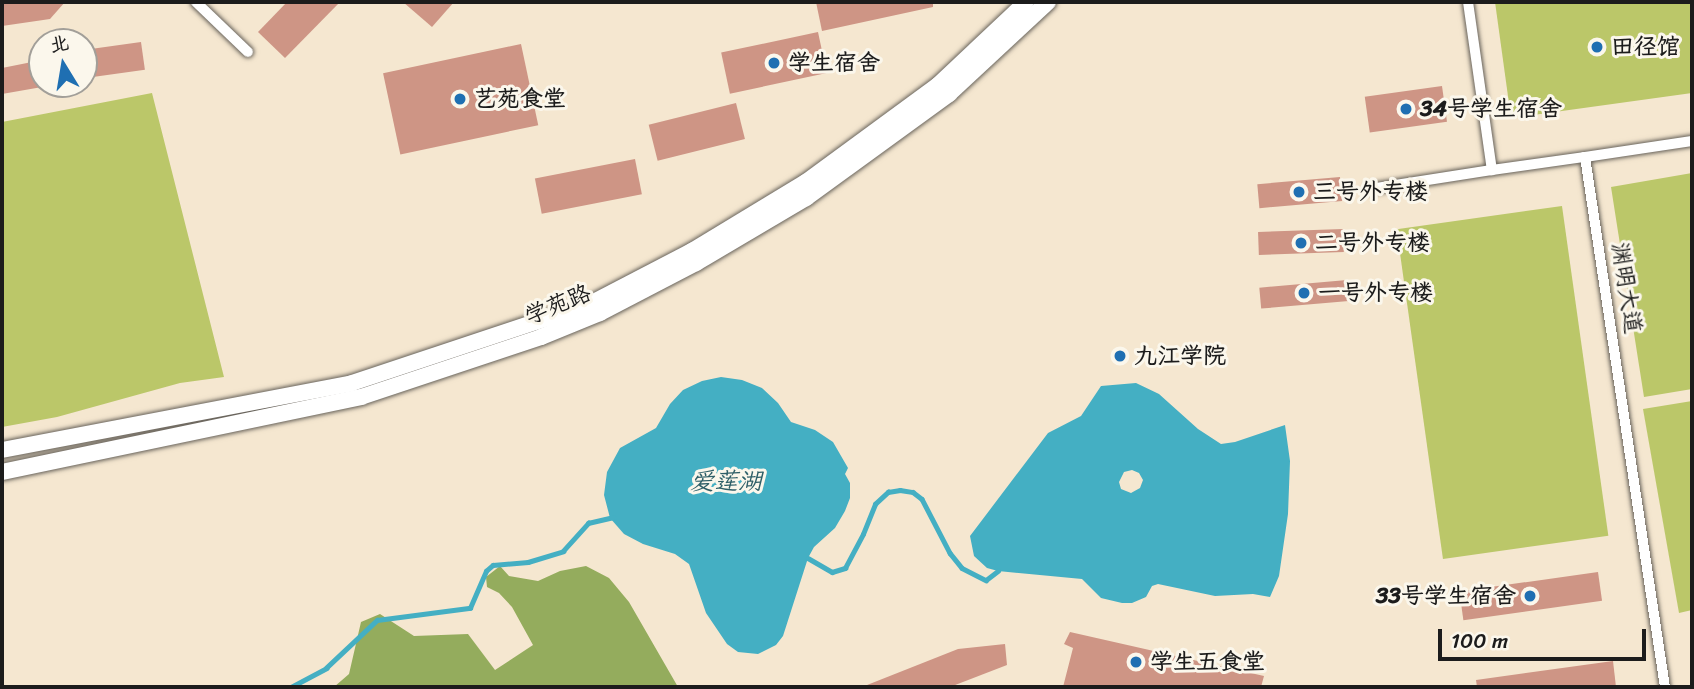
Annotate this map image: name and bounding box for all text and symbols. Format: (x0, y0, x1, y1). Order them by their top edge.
text: 北 (47, 26, 72, 62)
north arrow (28, 28, 98, 98)
place label: 田径馆 (1611, 33, 1680, 61)
marker: 田径馆 (1589, 39, 1605, 55)
place label: 学生宿舍 (788, 49, 880, 77)
marker: 学生宿舍 (766, 55, 782, 71)
place label: 艺苑食堂 (474, 85, 566, 113)
marker: 艺苑食堂 (452, 91, 468, 107)
place label: 34号学生宿舍 (1420, 95, 1562, 123)
marker: 34号学生宿舍 (1398, 101, 1414, 117)
place label: 三号外专楼 (1313, 178, 1428, 206)
marker: 三号外专楼 (1291, 184, 1307, 200)
place label: 二号外专楼 (1315, 229, 1430, 257)
marker: 二号外专楼 (1293, 235, 1309, 251)
street label: 渊明大道 (1605, 240, 1647, 336)
street label: 学苑路 (521, 279, 595, 331)
place label: 一号外专楼 (1318, 279, 1433, 307)
marker: 一号外专楼 (1296, 285, 1312, 301)
place label: 九江学院 (1134, 342, 1226, 370)
marker: 九江学院 (1112, 348, 1128, 364)
water label: 爱莲湖 (690, 468, 762, 496)
place label: 33号学生宿舍 (1376, 582, 1516, 610)
marker: 33号学生宿舍 (1522, 588, 1538, 604)
scale bar (1442, 616, 1650, 660)
text: 100 m (1451, 622, 1508, 660)
place label: 学生五食堂 (1150, 648, 1265, 676)
marker: 学生五食堂 (1128, 654, 1144, 670)

